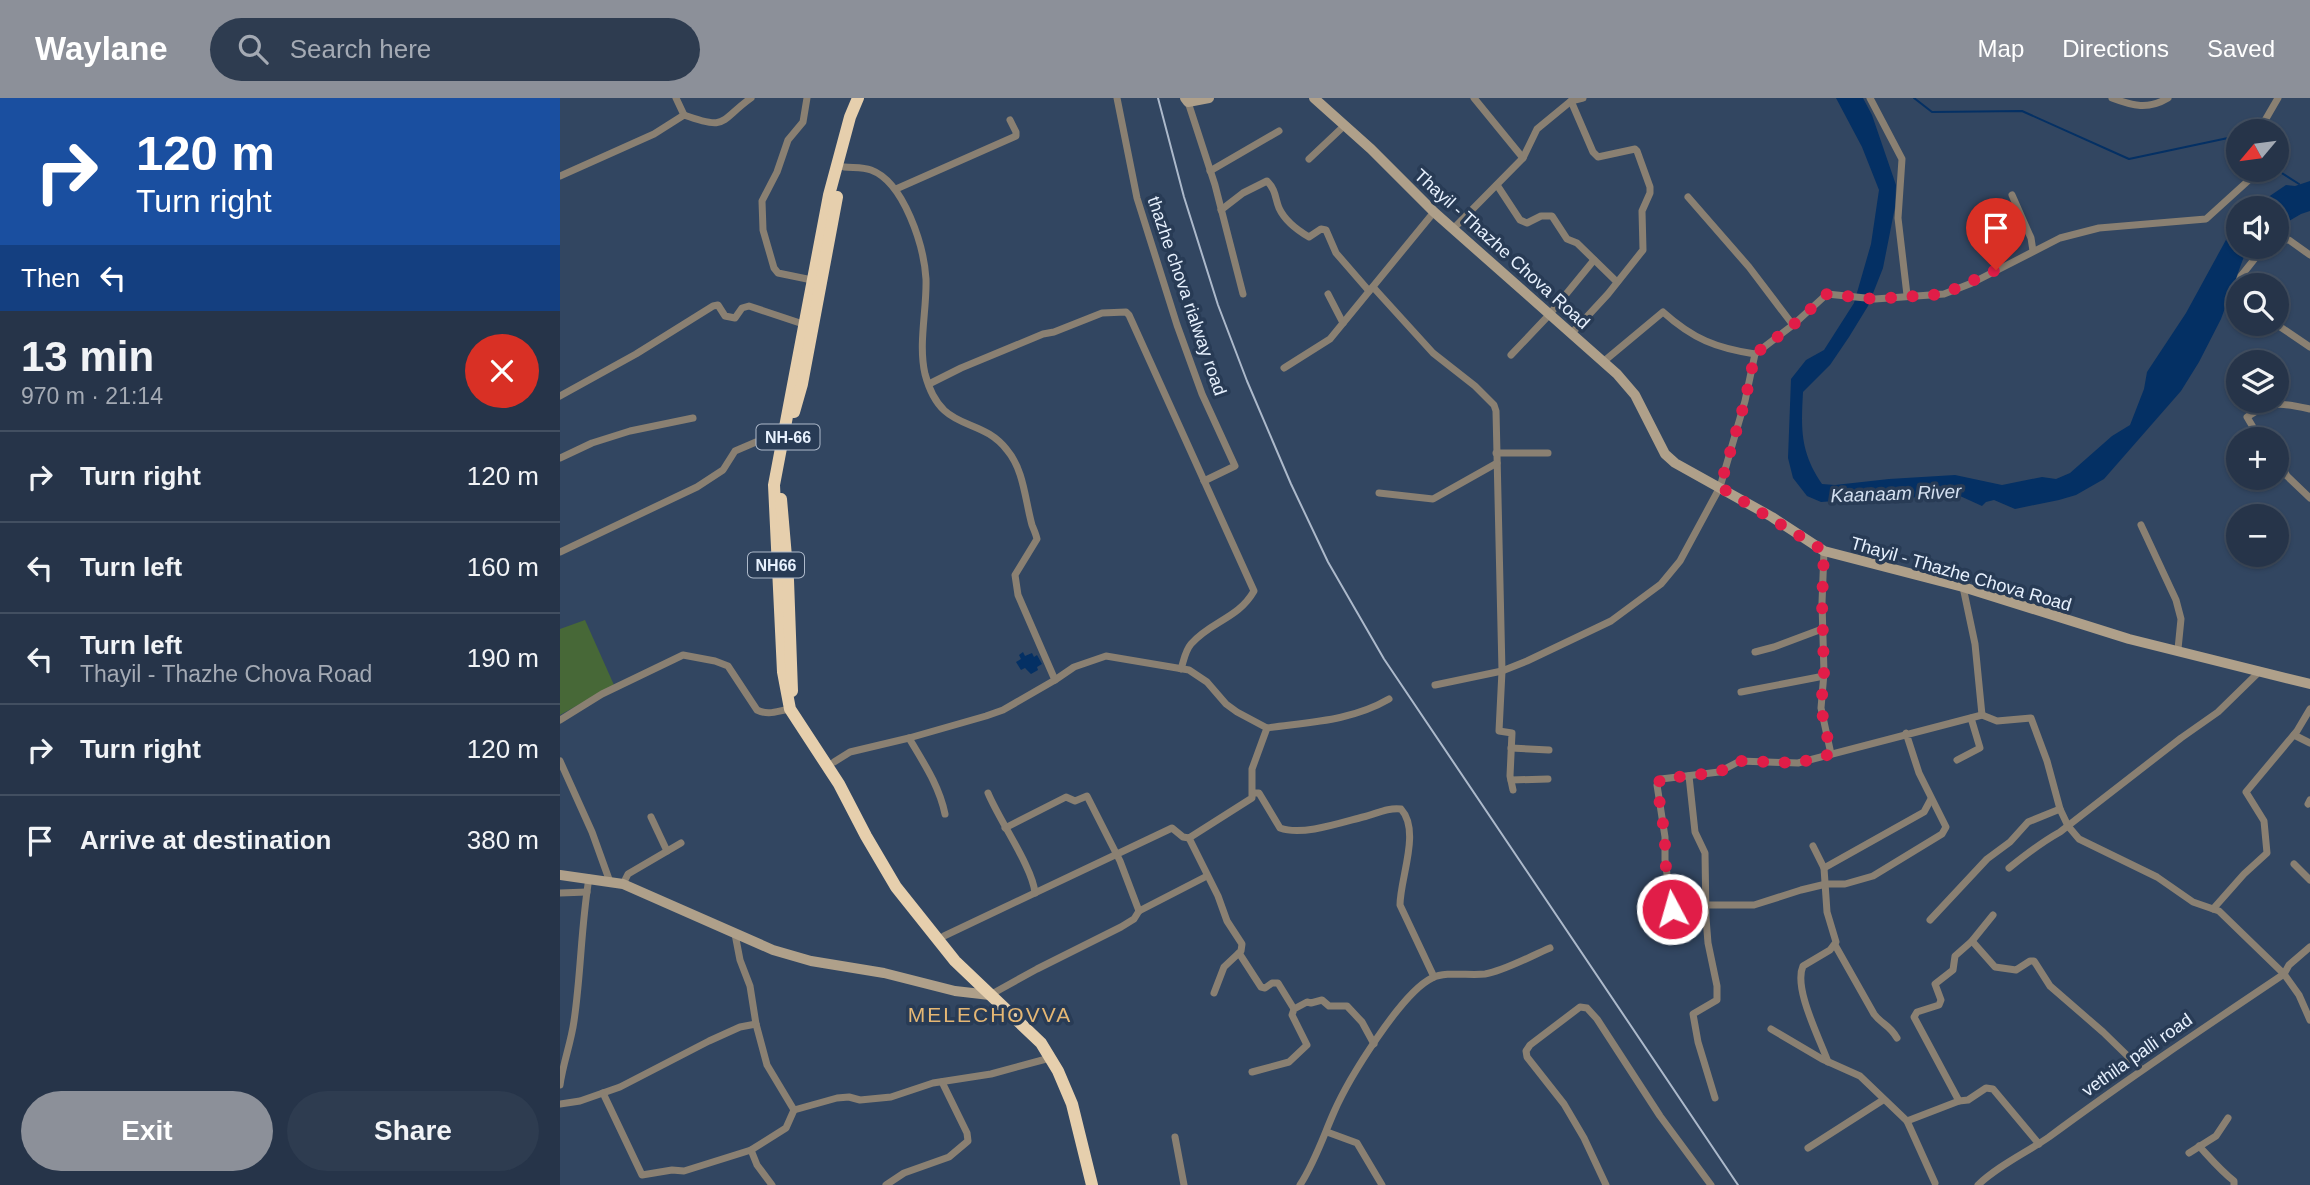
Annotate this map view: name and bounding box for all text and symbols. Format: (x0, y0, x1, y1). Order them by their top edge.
search box (210, 18, 700, 81)
text: Waylane (35, 30, 168, 67)
icon: search (234, 30, 272, 68)
text: Search here (290, 34, 431, 64)
text: Map (1978, 35, 2024, 62)
text: Directions (2062, 35, 2169, 62)
text: Saved (2207, 35, 2275, 62)
north arrow (2226, 119, 2289, 182)
map controls (2226, 119, 2289, 567)
icon: right (21, 126, 112, 217)
text: 120 m (136, 126, 275, 180)
street label: Thayil - Thazhe Chova Road (1410, 165, 1594, 333)
text: Turn right (136, 183, 272, 219)
street label: thazhe chova rialway road (1144, 194, 1230, 398)
button: sound (2226, 196, 2289, 259)
pin (1966, 198, 2026, 270)
icon: arrive (1977, 209, 2015, 247)
icon: left (94, 259, 132, 297)
text: Then (21, 263, 80, 293)
button: search (2226, 273, 2289, 336)
text: 13 min (21, 333, 154, 380)
button: close (465, 334, 539, 408)
button: layers (2226, 350, 2289, 413)
text: 970 m · 21:14 (21, 383, 163, 409)
road number: NH-66 (756, 424, 820, 450)
button: + (2226, 427, 2289, 490)
icon: right (21, 458, 59, 496)
text: Turn right (80, 461, 201, 491)
text: 120 m (467, 461, 539, 491)
water label: Kaanaam River (1830, 481, 1962, 506)
button: − (2226, 504, 2289, 567)
street label: Thayil - Thazhe Chova Road (1848, 533, 2074, 615)
icon: left (21, 549, 59, 587)
text: Turn left (80, 552, 182, 582)
text: 160 m (467, 552, 539, 582)
road number: NH66 (748, 552, 804, 578)
text: Turn left (80, 630, 182, 660)
icon: left (21, 640, 59, 678)
text: 190 m (467, 643, 539, 673)
text: Thayil - Thazhe Chova Road (80, 661, 372, 687)
icon: right (21, 731, 59, 769)
text: Turn right (80, 734, 201, 764)
text: 120 m (467, 734, 539, 764)
icon: arrive (21, 822, 59, 860)
text: Arrive at destination (80, 825, 331, 855)
text: 380 m (467, 825, 539, 855)
position arrow (1635, 872, 1709, 946)
district label: MELECHOVVA (908, 1003, 1072, 1026)
street label: vethila palli road (2078, 1010, 2196, 1100)
button: Exit (21, 1091, 273, 1171)
button: Share (287, 1091, 539, 1171)

